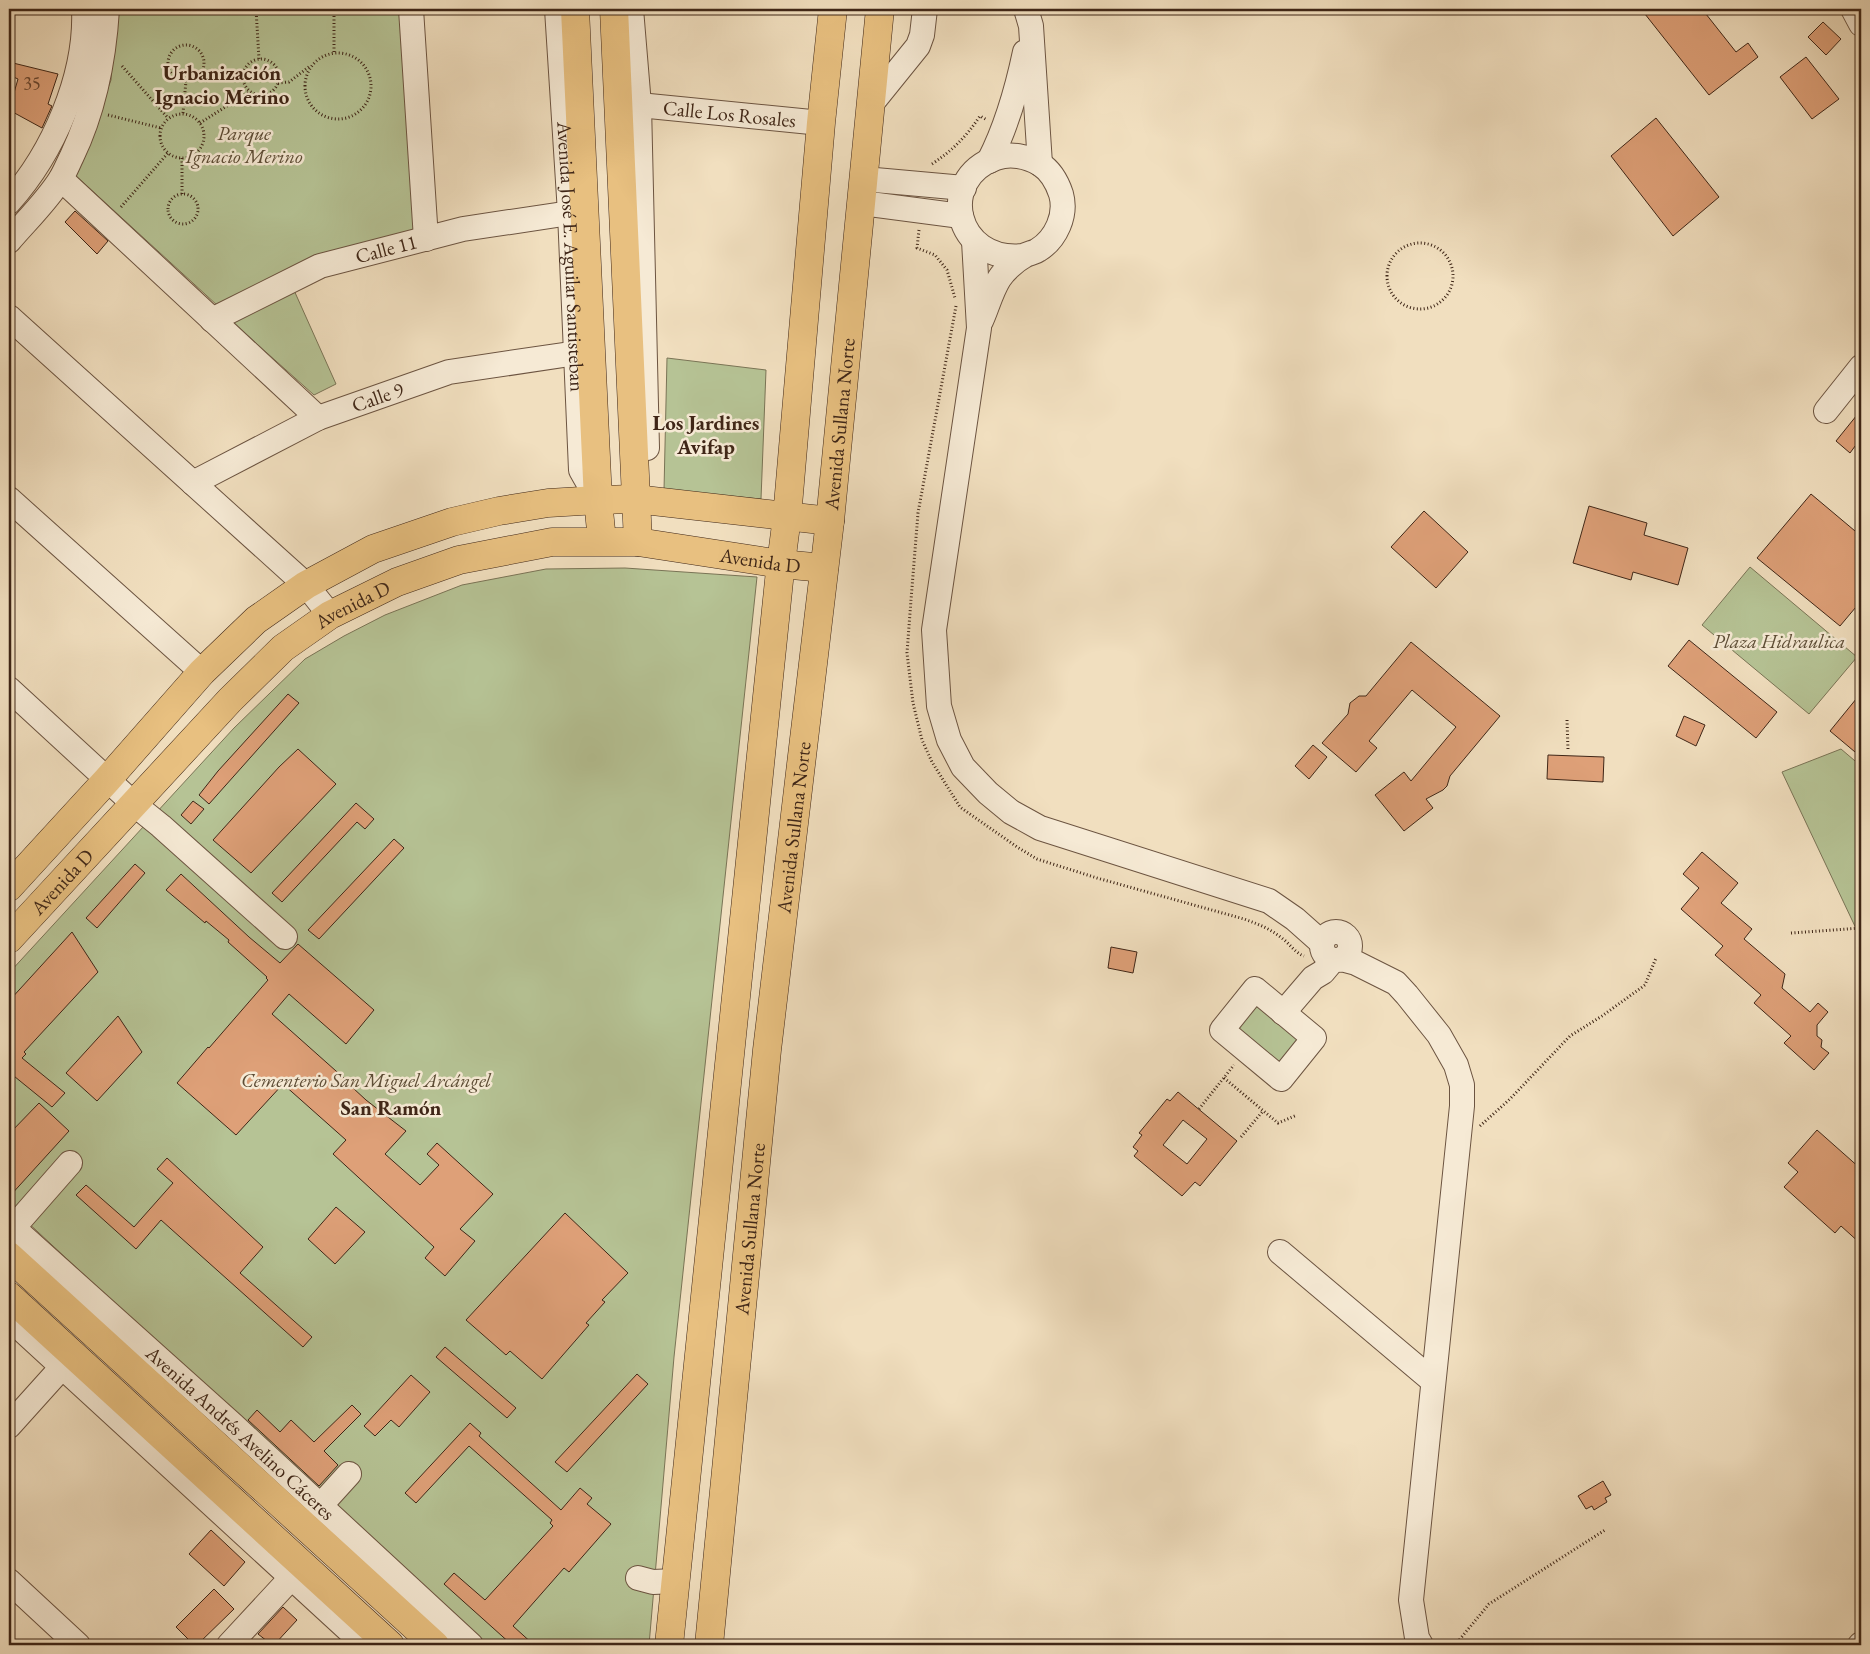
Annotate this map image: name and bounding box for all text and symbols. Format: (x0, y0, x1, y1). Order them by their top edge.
district label: Urbanización Ignacio Merino (155, 59, 290, 110)
house number: 35 (23, 72, 41, 95)
street label: Calle Los Rosales (662, 94, 797, 133)
park label: Parque Ignacio Merino (184, 120, 303, 169)
street label: Avenida José E. Aguilar Santisteban (551, 120, 591, 393)
street label: Calle 11 (352, 228, 420, 269)
street label: Avenida Sullana Norte (818, 337, 861, 512)
street label: Calle 9 (348, 376, 407, 418)
district label: Los Jardines Avifap (653, 409, 759, 460)
street label: Avenida D (717, 542, 802, 579)
street label: Avenida D (309, 574, 394, 635)
park label: Plaza Hidraulica (1713, 628, 1845, 654)
street label: Avenida Sullana Norte (770, 740, 817, 916)
street label: Avenida D (24, 843, 99, 921)
park label: Cementerio San Miguel Arcángel (241, 1067, 492, 1093)
district label: San Ramón (341, 1094, 442, 1121)
street label: Avenida Sullana Norte (728, 1142, 771, 1317)
street label: Avenida Andrés Avelino Cáceres (140, 1340, 341, 1526)

